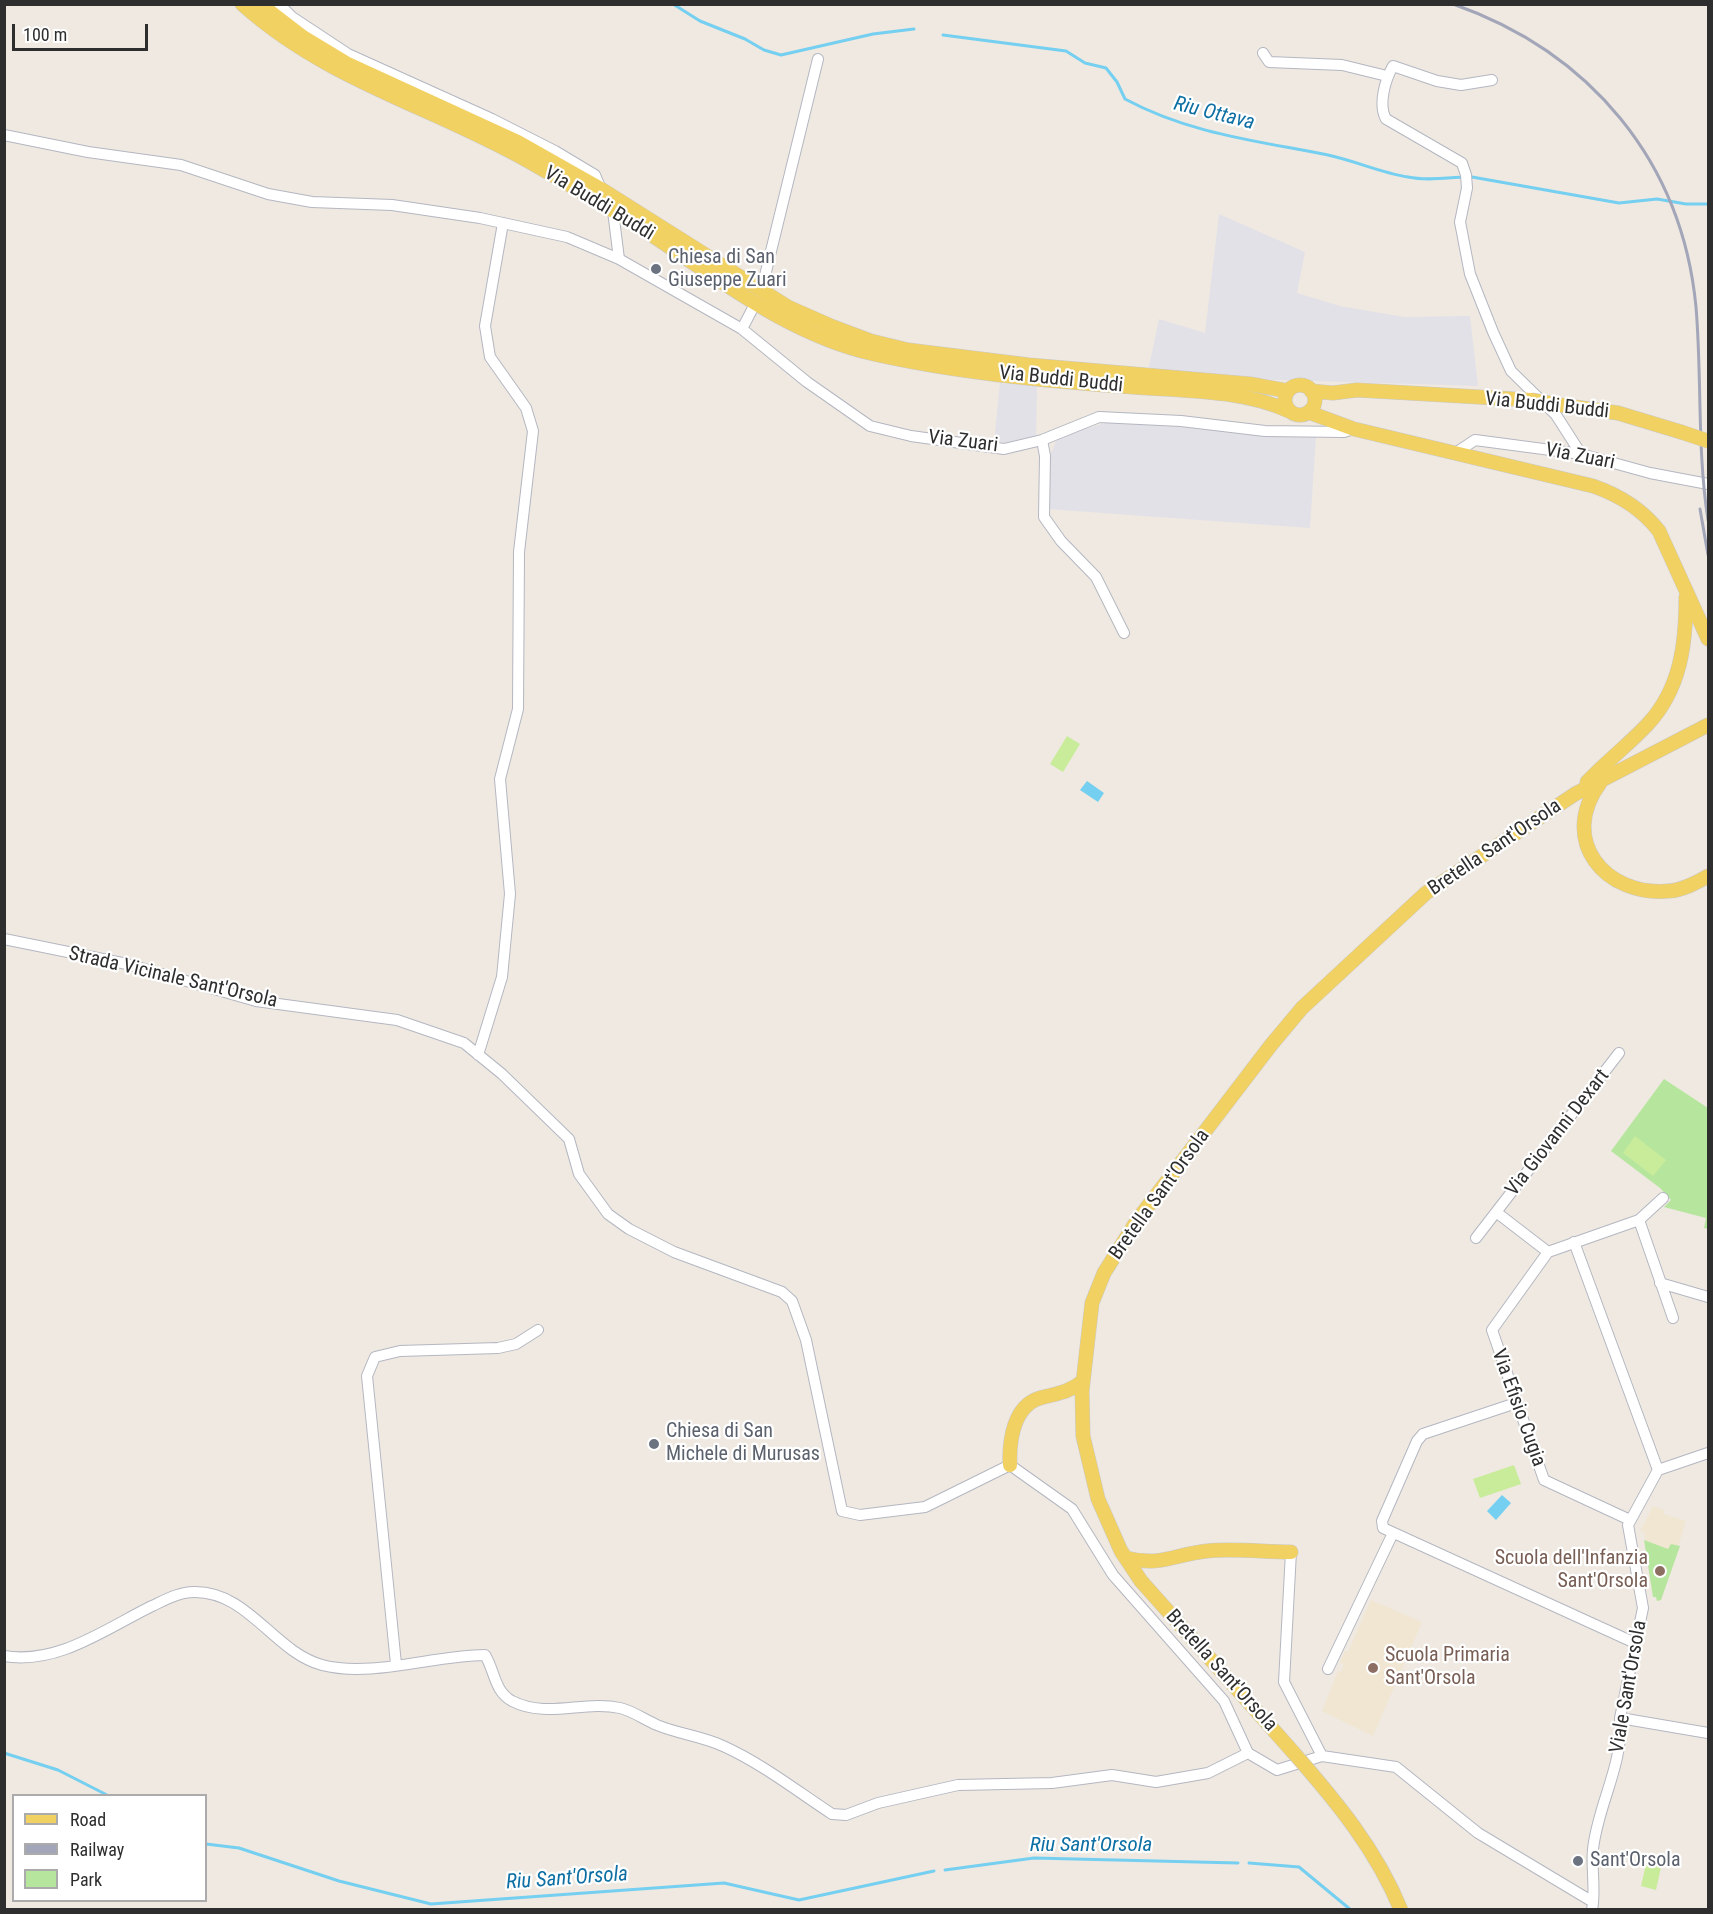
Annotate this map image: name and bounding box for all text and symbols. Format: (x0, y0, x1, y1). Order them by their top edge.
scale bar (15, 12, 152, 50)
text: 100 m (23, 24, 67, 45)
water label: Riu Ottava (1171, 92, 1257, 136)
street label: Via Buddi Buddi (539, 162, 659, 246)
place label: Chiesa di San Giuseppe Zuari (668, 246, 786, 293)
marker: Chiesa di San Giuseppe Zuari (649, 262, 663, 276)
street label: Via Buddi Buddi (998, 362, 1124, 398)
street label: Via Buddi Buddi (1484, 388, 1610, 424)
street label: Via Zuari (927, 426, 999, 458)
street label: Via Zuari (1543, 439, 1617, 475)
street label: Bretella Sant'Orsola (1424, 795, 1566, 901)
street label: Strada Vicinale Sant'Orsola (66, 942, 280, 1014)
street label: Via Giovanni Dexart (1501, 1065, 1615, 1201)
street label: Bretella Sant'Orsola (1105, 1125, 1215, 1265)
street label: Via Efisio Cugia (1486, 1346, 1550, 1470)
place label: Chiesa di San Michele di Murusas (666, 1420, 820, 1467)
marker: Chiesa di San Michele di Murusas (647, 1437, 661, 1451)
place label: Scuola dell'Infanzia Sant'Orsola (1495, 1547, 1648, 1594)
marker: Scuola dell'Infanzia Sant'Orsola (1653, 1564, 1667, 1578)
street label: Bretella Sant'Orsola (1160, 1605, 1282, 1737)
street label: Viale Sant'Orsola (1606, 1619, 1652, 1755)
place label: Scuola Primaria Sant'Orsola (1385, 1644, 1510, 1691)
marker: Scuola Primaria Sant'Orsola (1366, 1661, 1380, 1675)
legend (12, 1794, 207, 1902)
text: Road (70, 1809, 106, 1830)
water label: Riu Sant'Orsola (1030, 1833, 1152, 1859)
text: Railway (70, 1839, 124, 1860)
place label: Sant'Orsola (1590, 1849, 1680, 1873)
marker: Sant'Orsola (1571, 1854, 1585, 1868)
water label: Riu Sant'Orsola (505, 1862, 629, 1896)
text: Park (70, 1869, 102, 1890)

